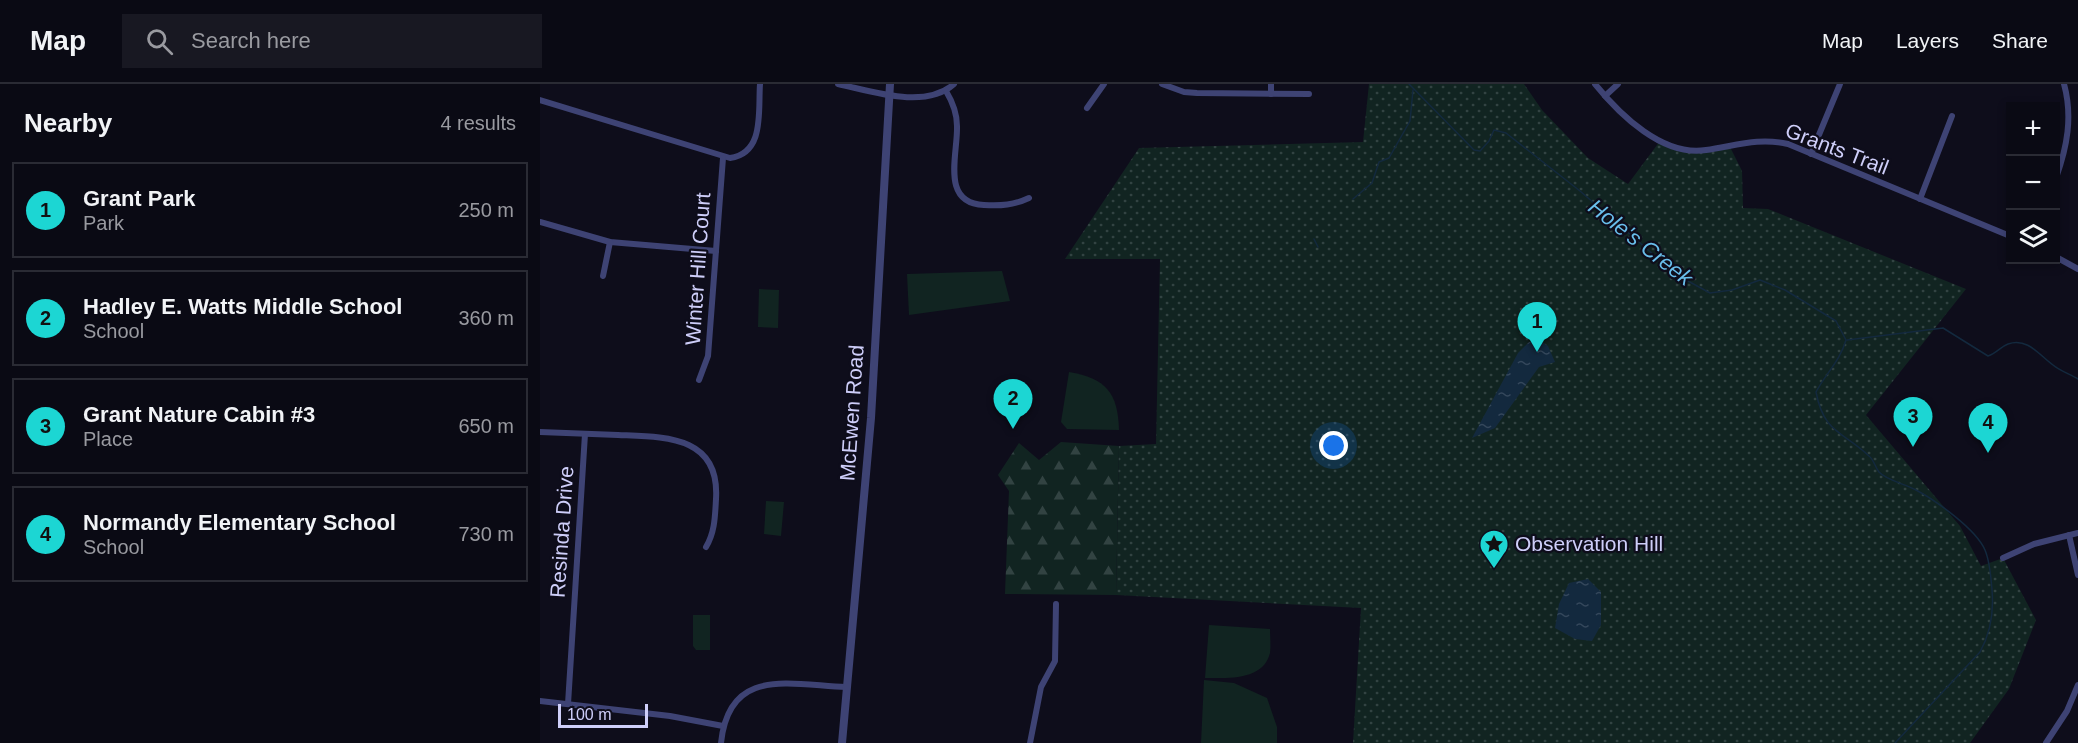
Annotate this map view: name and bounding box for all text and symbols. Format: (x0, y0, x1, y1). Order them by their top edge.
search box (122, 14, 542, 68)
text: Map (30, 25, 86, 56)
icon: search (143, 25, 176, 58)
text: Search here (191, 28, 311, 53)
text: Map (1822, 29, 1863, 52)
text: Layers (1896, 29, 1959, 52)
text: Share (1992, 29, 2048, 52)
map controls (2006, 102, 2060, 264)
button: + (2006, 102, 2060, 156)
text: Nearby (24, 108, 112, 138)
text: 4 results (440, 112, 516, 134)
street label: Grants Trail (1782, 118, 1892, 179)
button: − (2006, 156, 2060, 210)
text: Grant Park (83, 186, 196, 211)
street label: Winter Hill Court (681, 192, 714, 346)
water label: Hole's Creek (1584, 194, 1699, 291)
text: 1 (40, 199, 51, 221)
text: 250 m (458, 199, 514, 221)
button: layers (2006, 210, 2060, 264)
text: Park (83, 212, 124, 234)
text: Hadley E. Watts Middle School (83, 294, 402, 319)
pin: 1 (1518, 302, 1556, 352)
text: 2 (40, 307, 51, 329)
text: 360 m (458, 307, 514, 329)
text: School (83, 320, 144, 342)
street label: McEwen Road (835, 344, 868, 482)
pin: 2 (994, 380, 1032, 429)
pin: 3 (1894, 398, 1932, 447)
text: Grant Nature Cabin #3 (83, 402, 315, 427)
pin: 4 (1968, 404, 2008, 453)
text: 3 (40, 415, 51, 437)
text: 650 m (458, 415, 514, 437)
text: Place (83, 428, 133, 450)
your location (1319, 431, 1348, 460)
street label: Resinda Drive (545, 465, 578, 599)
text: Normandy Elementary School (83, 510, 396, 535)
text: 4 (40, 523, 51, 545)
text: 730 m (458, 523, 514, 545)
place icon: Observation Hill (1478, 528, 1510, 570)
place label: Observation Hill (1515, 532, 1663, 555)
text: School (83, 536, 144, 558)
scale bar (558, 701, 648, 728)
text: 100 m (567, 706, 611, 723)

